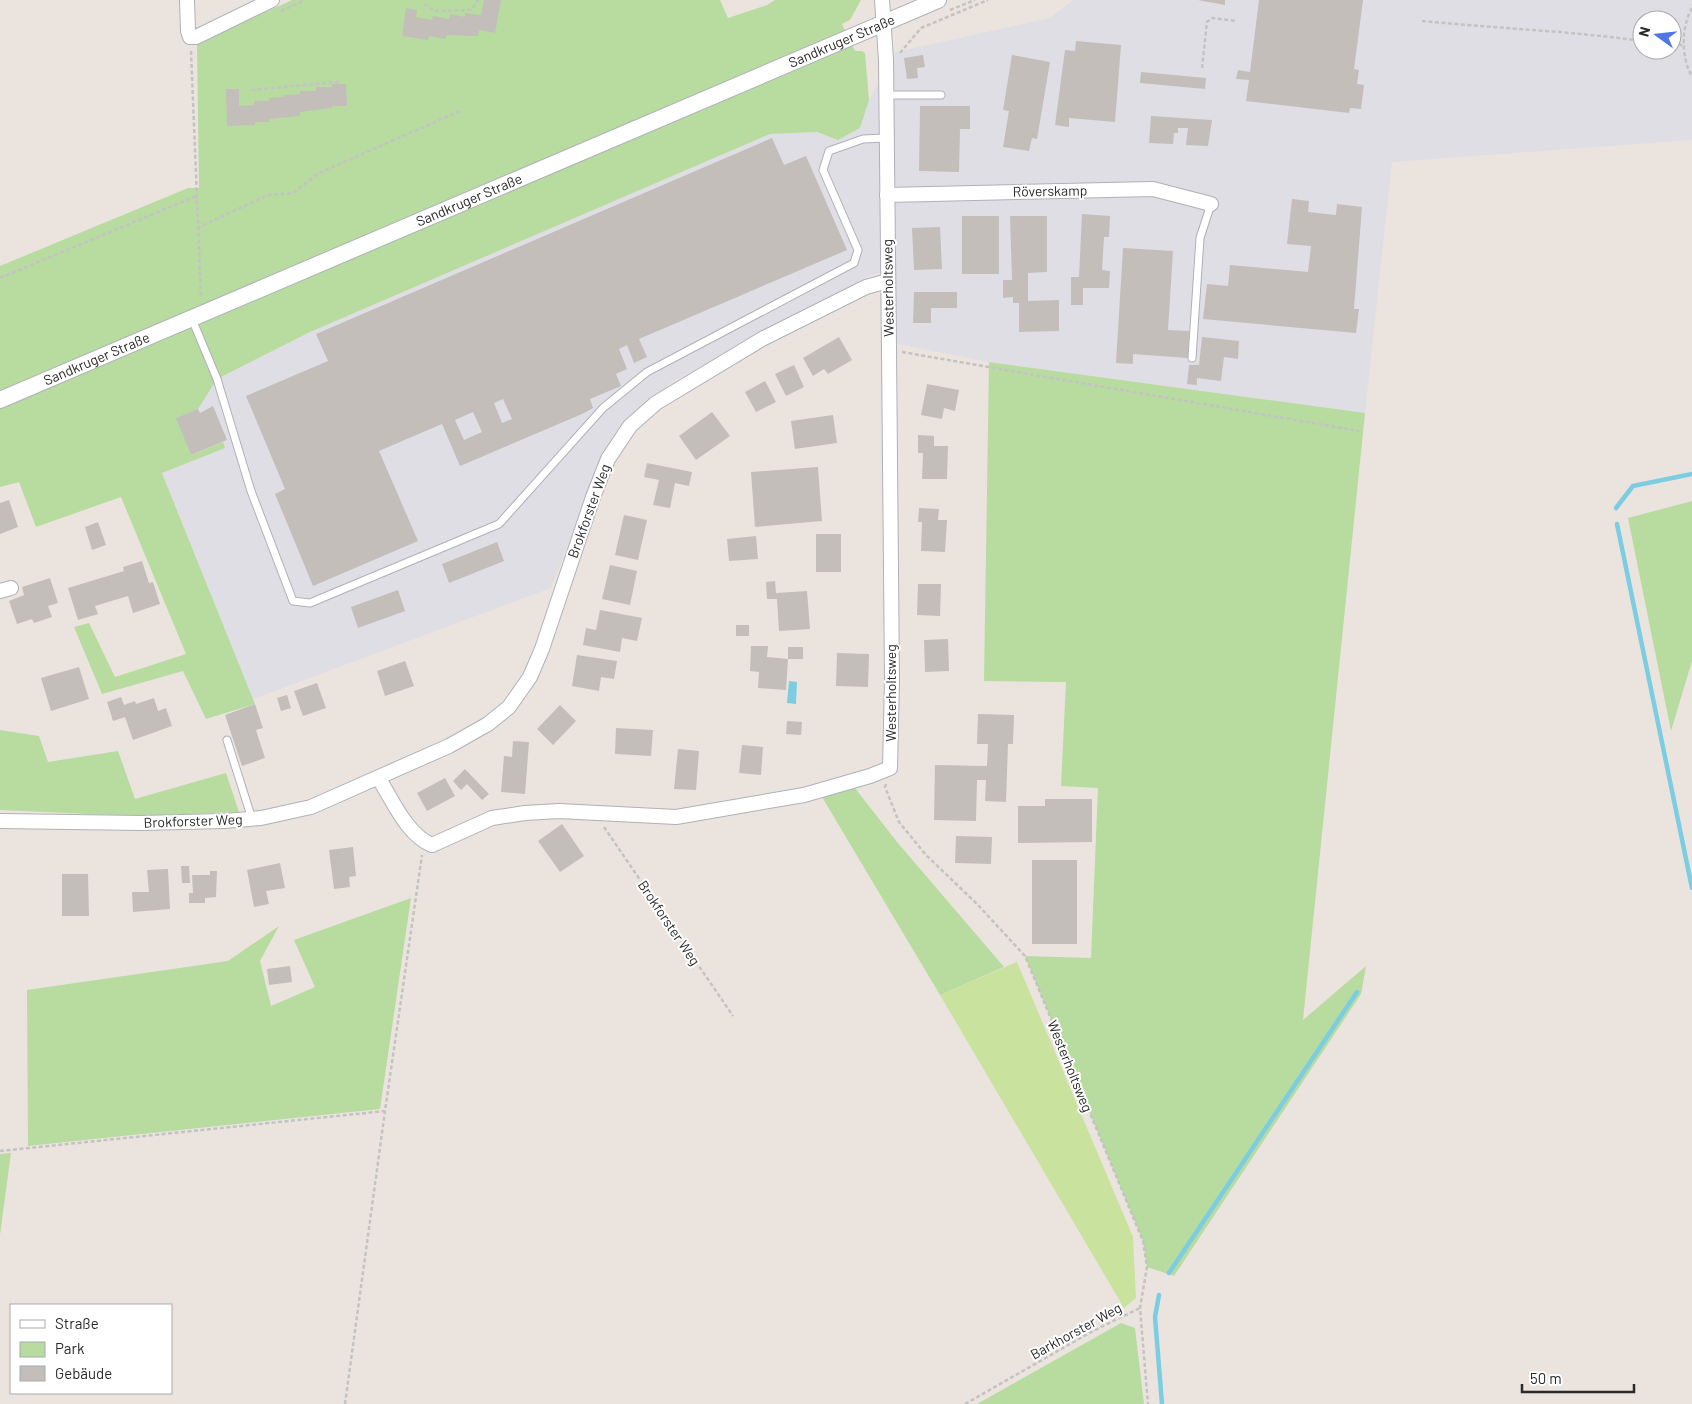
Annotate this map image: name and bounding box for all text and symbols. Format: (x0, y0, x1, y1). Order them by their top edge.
street label: Sandkruger Straße (786, 10, 897, 71)
north arrow (1632, 10, 1682, 60)
text: N (1635, 25, 1653, 38)
street label: Sandkruger Straße (413, 169, 525, 230)
street label: Röverskamp (1012, 181, 1088, 200)
street label: Westerholtsweg (878, 239, 897, 337)
street label: Sandkruger Straße (41, 328, 152, 388)
street label: Brokforster Weg (564, 461, 613, 560)
street label: Westerholtsweg (882, 644, 899, 742)
street label: Brokforster Weg (143, 810, 243, 831)
street label: Brokforster Weg (635, 877, 704, 969)
street label: Westerholtsweg (1044, 1017, 1097, 1114)
street label: Barkhorster Weg (1027, 1298, 1124, 1363)
legend (10, 1304, 172, 1394)
text: Straße (55, 1314, 99, 1332)
text: Park (55, 1339, 85, 1357)
scale bar (1522, 1362, 1634, 1394)
text: Gebäude (55, 1364, 112, 1382)
text: 50 m (1530, 1369, 1562, 1387)

